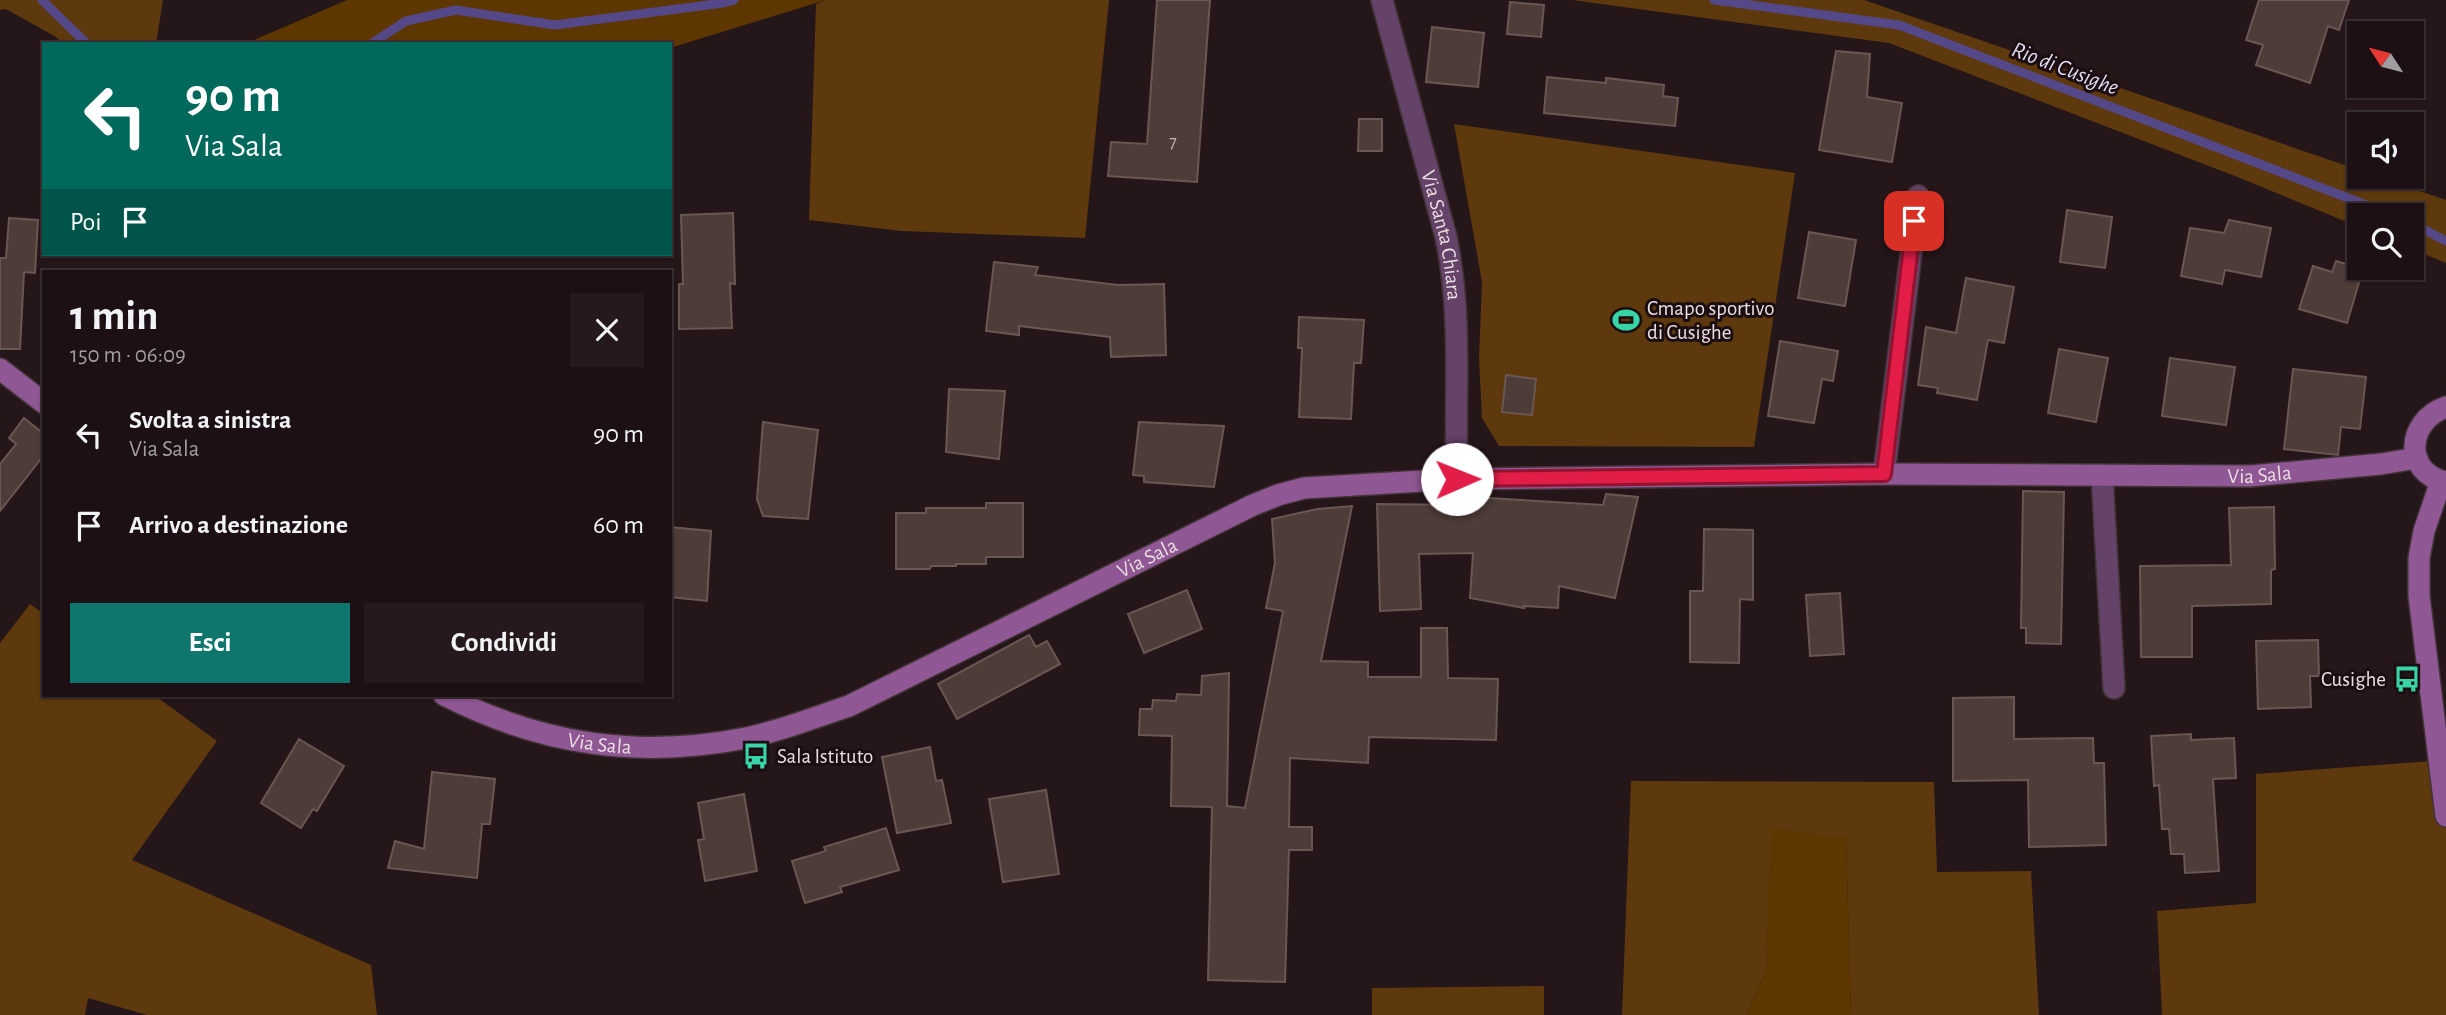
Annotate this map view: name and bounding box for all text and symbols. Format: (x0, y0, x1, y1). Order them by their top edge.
north arrow (2347, 21, 2424, 98)
map controls (2347, 21, 2424, 280)
water label: Rio di Cusighe (2008, 38, 2122, 100)
icon: left (70, 70, 161, 161)
text: 90 m (185, 72, 281, 121)
button: sound (2347, 112, 2424, 189)
text: Via Sala (185, 130, 283, 162)
house number: 7 (1169, 134, 1177, 152)
street label: Via Santa Chiara (1418, 168, 1465, 301)
pin (1884, 191, 1944, 251)
icon: arrive (1895, 202, 1933, 240)
icon: arrive (116, 203, 154, 241)
button: search (2347, 203, 2424, 280)
text: Poi (70, 209, 102, 235)
button: close (570, 293, 644, 367)
text: 1 min (70, 295, 159, 337)
place label: Cmapo sportivo di Cusighe (1647, 298, 1774, 343)
sports icon: Cmapo sportivo di Cusighe (1611, 305, 1641, 335)
text: 150 m · 06:09 (70, 344, 186, 367)
text: Svolta a sinistra (129, 407, 291, 433)
icon: left (70, 416, 108, 454)
text: 90 m (593, 421, 644, 447)
text: Via Sala (129, 438, 199, 461)
position arrow (1420, 442, 1494, 516)
street label: Via Sala (2227, 462, 2293, 487)
icon: arrive (70, 507, 108, 545)
text: Arrivo a destinazione (129, 512, 348, 538)
text: 60 m (593, 512, 644, 538)
street label: Via Sala (1114, 534, 1181, 581)
button: Esci (70, 603, 350, 683)
button: Condividi (364, 603, 644, 683)
bus stop icon: Cusighe (2392, 664, 2422, 694)
place label: Cusighe (2321, 669, 2386, 690)
street label: Via Sala (566, 729, 632, 757)
bus stop icon: Sala Istituto (741, 741, 771, 771)
place label: Sala Istituto (777, 746, 873, 767)

